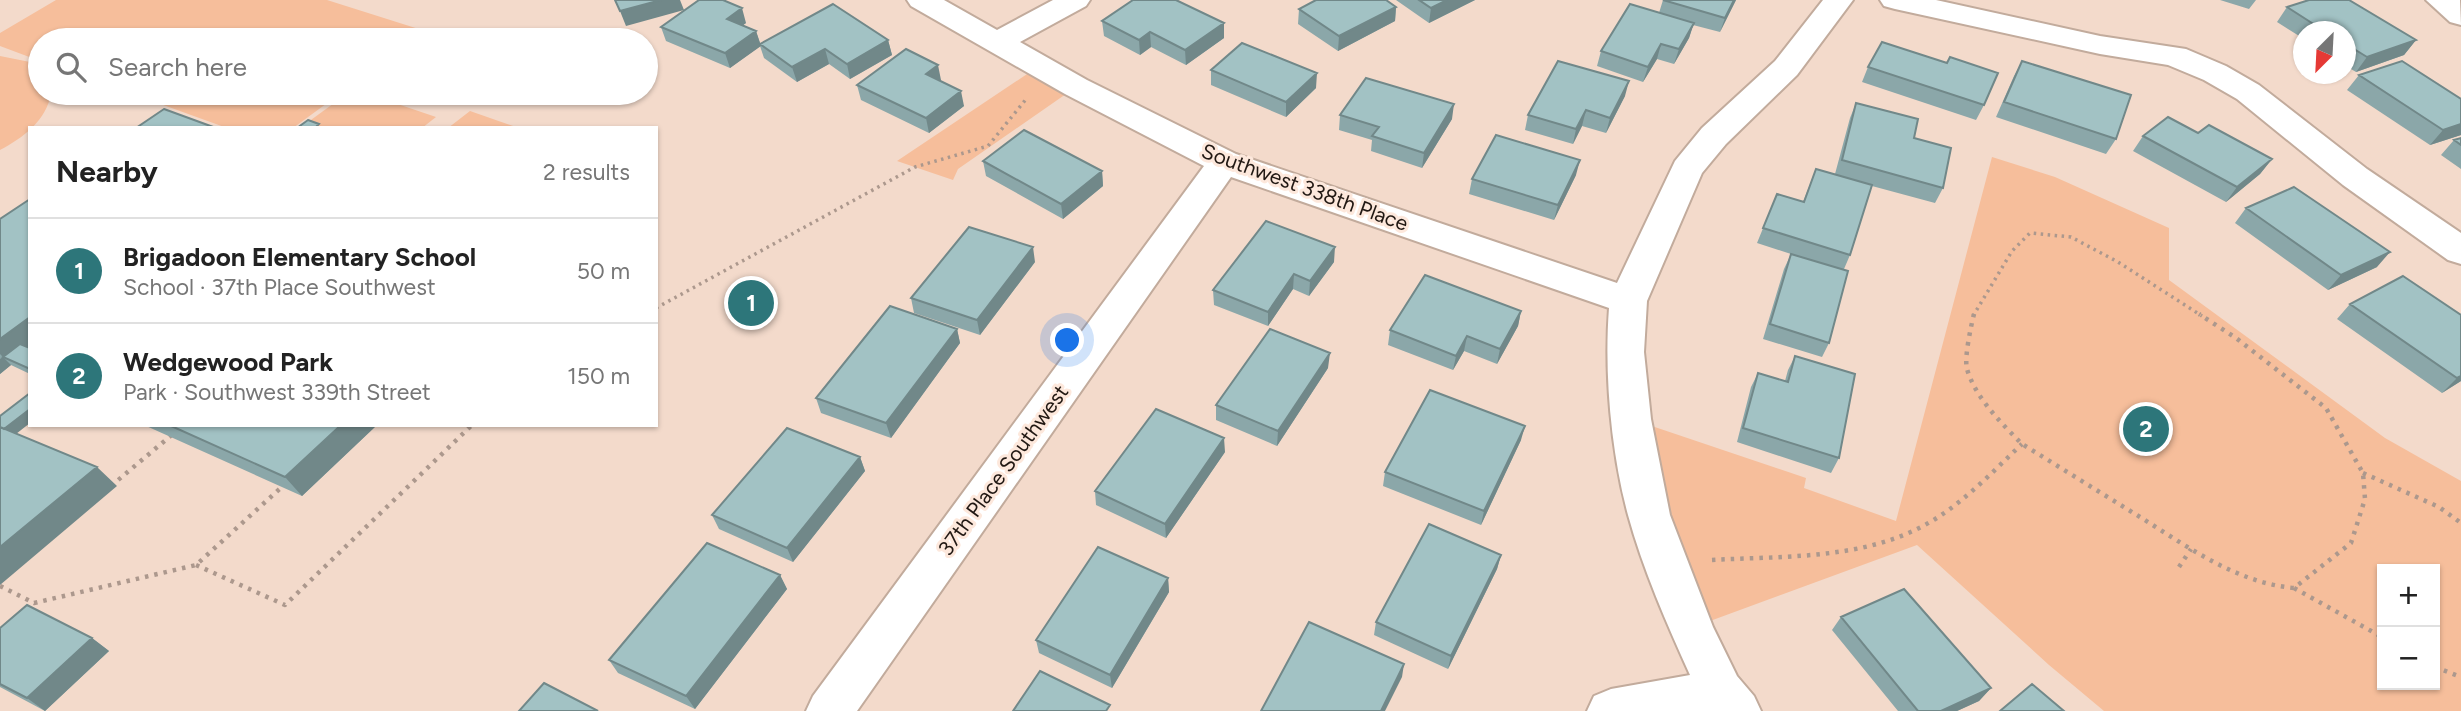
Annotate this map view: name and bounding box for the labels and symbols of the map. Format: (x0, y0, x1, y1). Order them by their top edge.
north arrow (2293, 21, 2356, 84)
street label: Southwest 338th Place (1198, 138, 1412, 236)
pin: 1 (728, 277, 774, 329)
your location (1050, 323, 1084, 357)
street label: 37th Place Southwest (933, 380, 1073, 560)
pin: 2 (2123, 403, 2169, 455)

